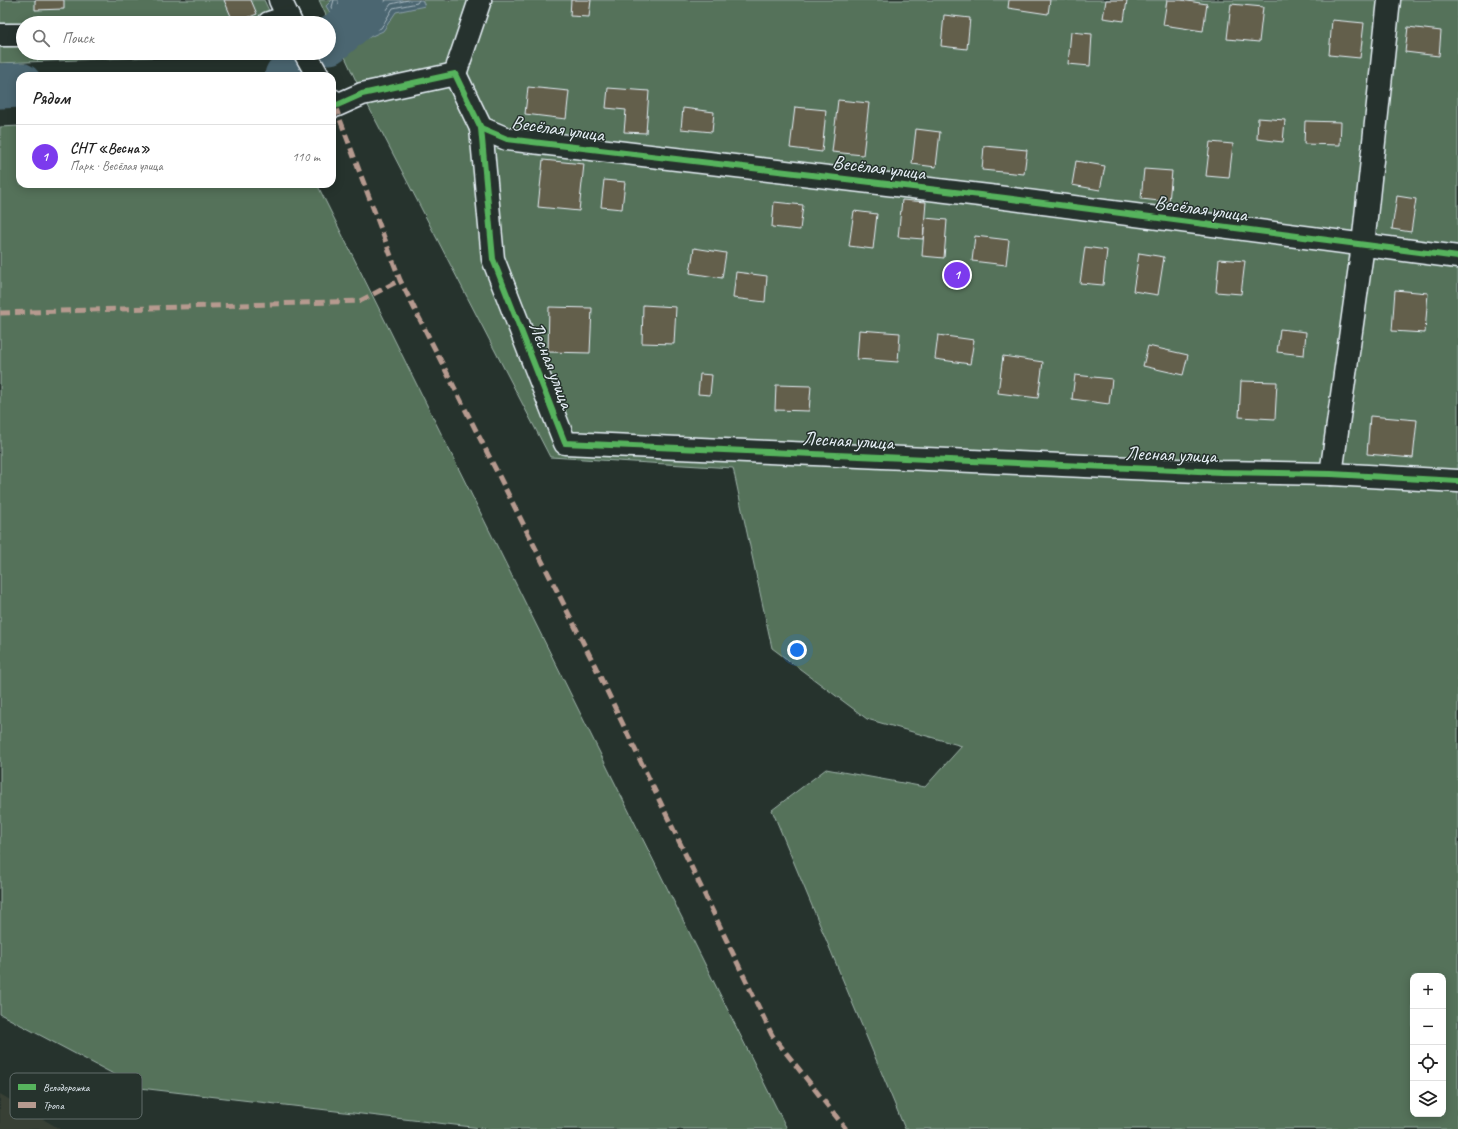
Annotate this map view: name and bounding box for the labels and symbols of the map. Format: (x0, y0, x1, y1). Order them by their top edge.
street label: Весёлая улица (510, 110, 608, 148)
street label: Весёлая улица (831, 149, 929, 186)
street label: Весёлая улица (1153, 190, 1251, 228)
pin: 1 (944, 260, 970, 290)
street label: Лесная улица (523, 318, 580, 414)
street label: Лесная улица (802, 426, 896, 455)
street label: Лесная улица (1125, 440, 1219, 469)
your location (787, 640, 807, 660)
legend (10, 1073, 142, 1119)
text: Велодорожка (43, 1080, 90, 1094)
text: Тропа (43, 1098, 64, 1112)

